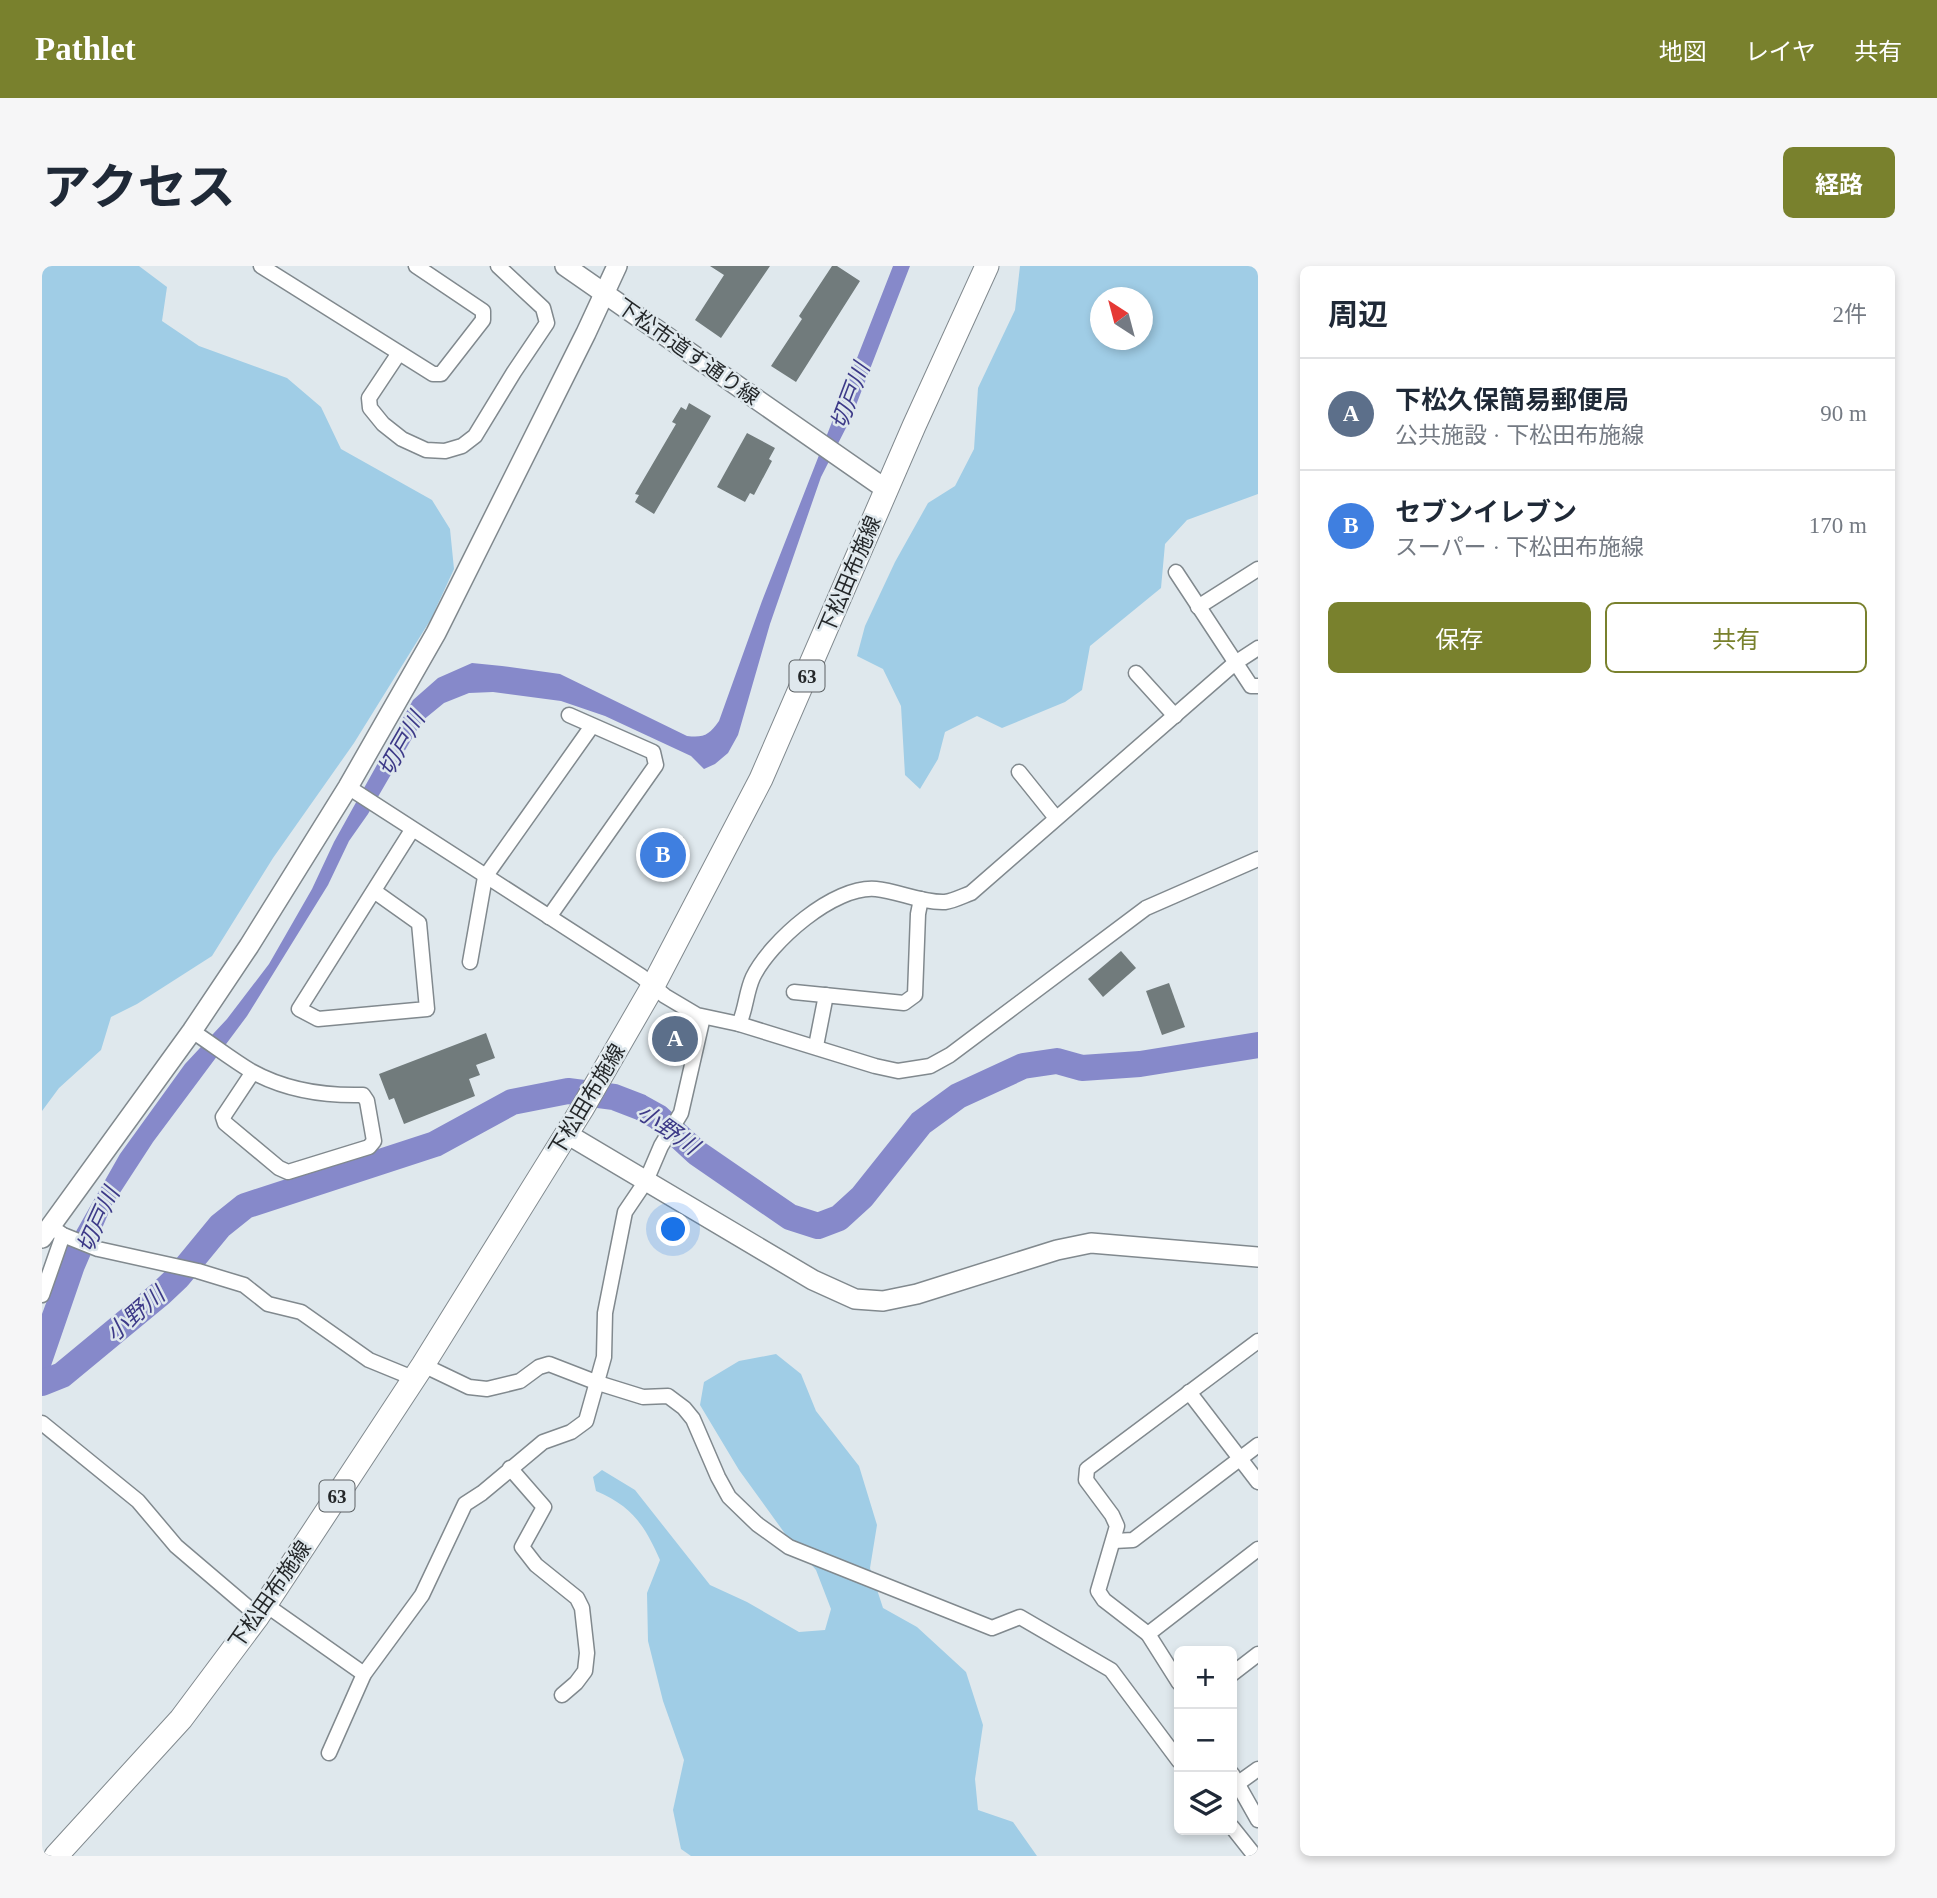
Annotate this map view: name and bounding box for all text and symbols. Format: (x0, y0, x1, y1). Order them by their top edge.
text: Pathlet (35, 31, 136, 67)
text: 地図 (1659, 39, 1707, 65)
text: レイヤ (1745, 39, 1816, 65)
text: 共有 (1854, 39, 1902, 65)
button: 経路 (1783, 147, 1895, 218)
text: アクセス (42, 160, 236, 215)
north arrow (1090, 287, 1153, 350)
street label: 下松市道す通り線 (612, 294, 764, 410)
text: 周辺 (1328, 298, 1388, 331)
text: 2件 (1833, 302, 1867, 327)
water label: 切戸川 (826, 357, 876, 433)
text: 下松久保簡易郵便局 (1395, 386, 1629, 415)
text: A (1343, 401, 1359, 426)
text: 90 m (1820, 401, 1867, 426)
text: 公共施設 · 下松田布施線 (1395, 423, 1644, 448)
text: セブンイレブン (1395, 498, 1577, 527)
street label: 下松田布施線 (814, 512, 886, 638)
text: B (1343, 513, 1359, 538)
text: 170 m (1809, 513, 1867, 538)
text: スーパー · 下松田布施線 (1395, 535, 1644, 560)
button: 保存 (1328, 602, 1591, 673)
button: 共有 (1605, 602, 1867, 673)
road number: 63 (790, 660, 824, 692)
water label: 切戸川 (373, 706, 431, 780)
pin: B (640, 829, 686, 881)
pin: A (652, 1013, 698, 1065)
street label: 下松田布施線 (544, 1040, 630, 1160)
water label: 小野川 (632, 1099, 706, 1161)
water label: 切戸川 (73, 1181, 126, 1257)
your location (656, 1212, 690, 1246)
water label: 小野川 (101, 1280, 172, 1346)
road number: 63 (320, 1480, 354, 1512)
street label: 下松田布施線 (224, 1537, 316, 1653)
map controls (1174, 1646, 1237, 1835)
button: + (1174, 1646, 1237, 1709)
button: − (1174, 1709, 1237, 1772)
button: layers (1174, 1772, 1237, 1835)

